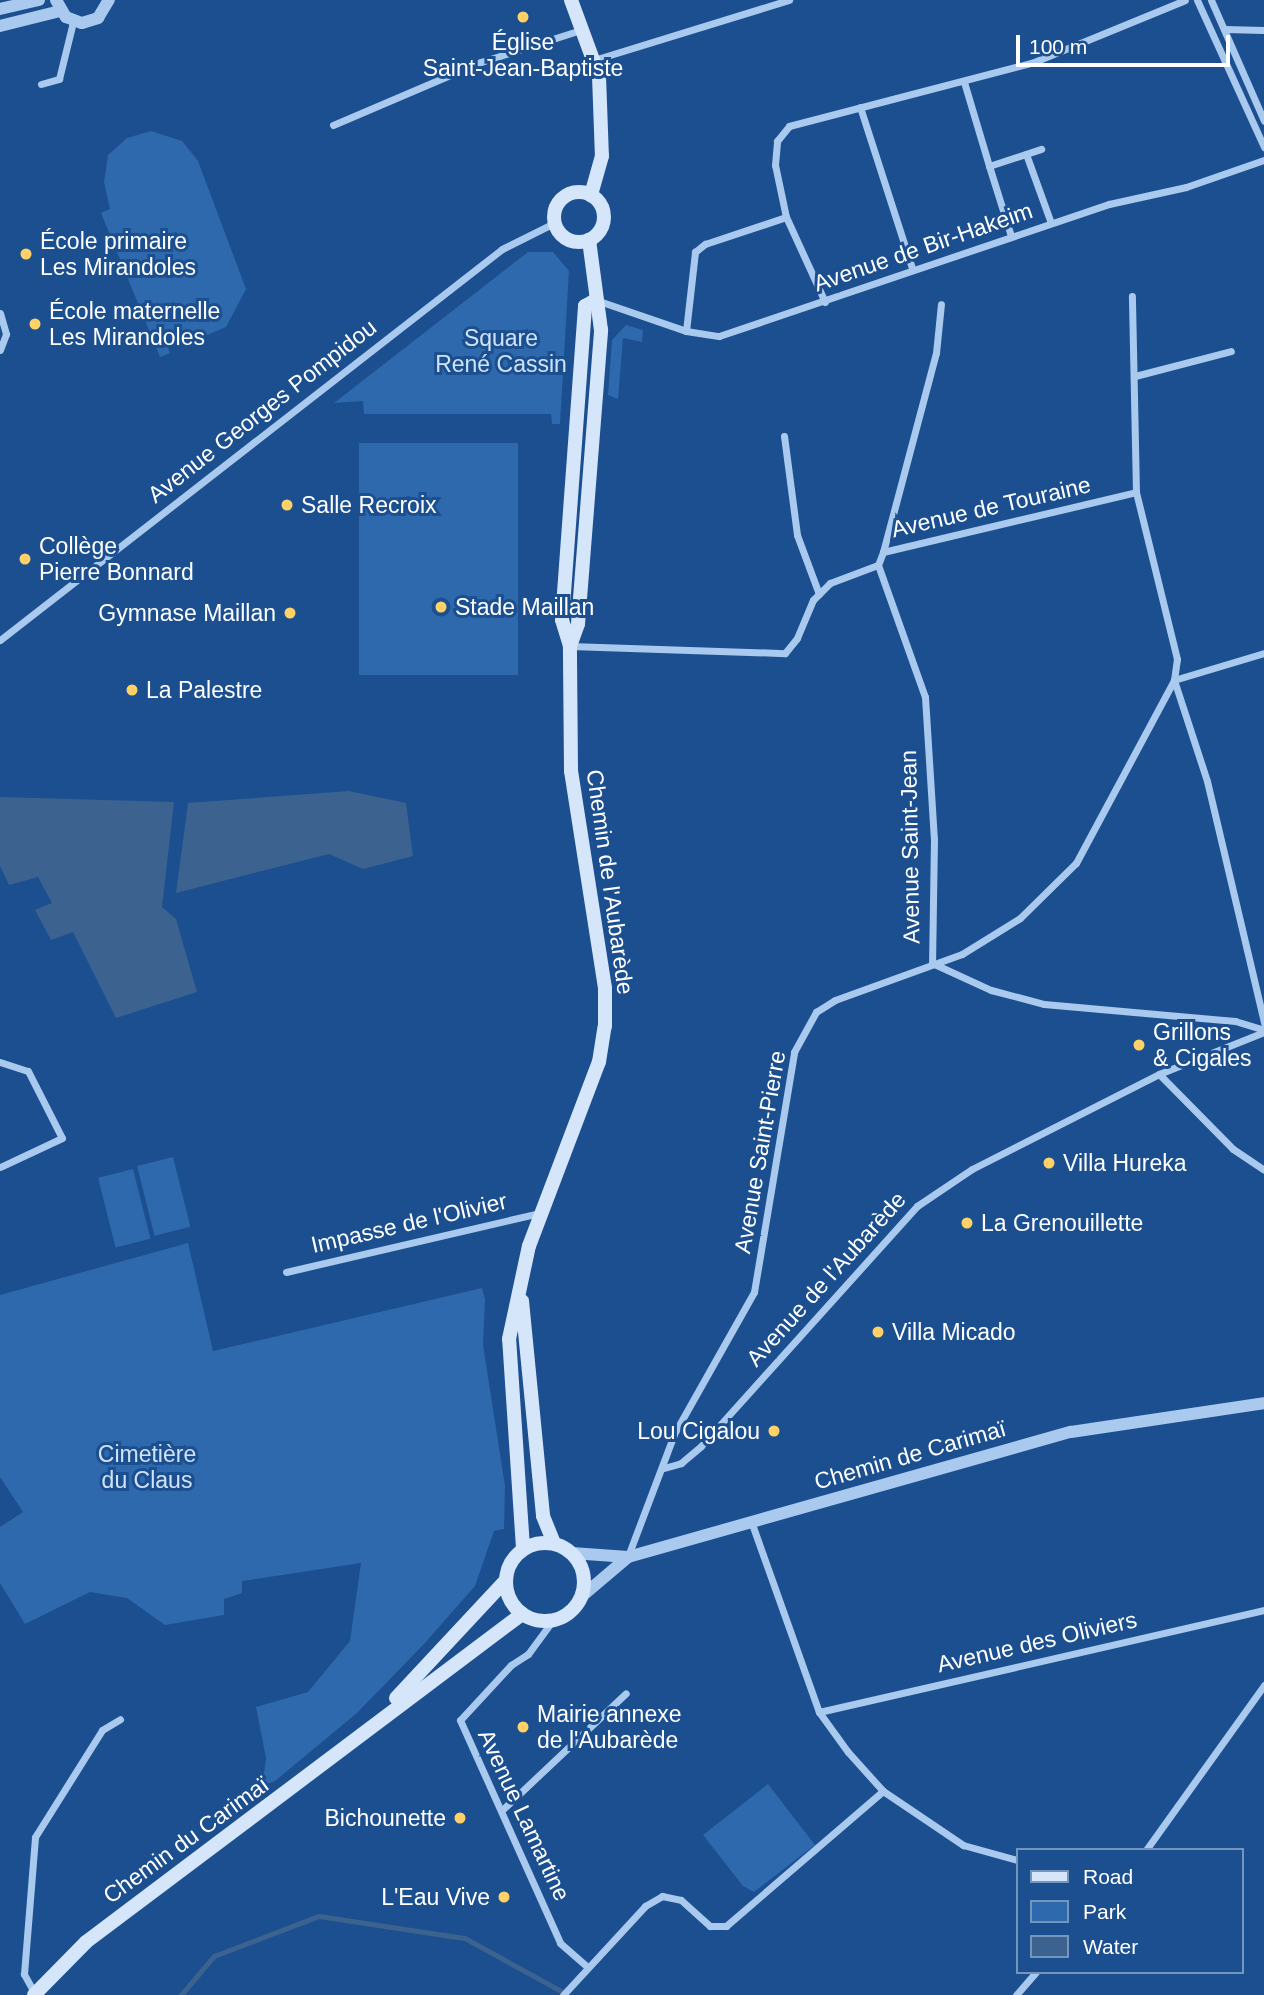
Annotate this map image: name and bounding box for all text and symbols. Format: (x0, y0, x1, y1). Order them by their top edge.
marker: Église Saint-Jean-Baptiste (515, 9, 531, 25)
scale bar (1019, 21, 1232, 65)
place label: Église Saint-Jean-Baptiste (423, 28, 623, 82)
text: 100 m (1029, 35, 1087, 58)
street label: Avenue de Bir-Hakeim (810, 197, 1036, 297)
place label: École primaire Les Mirandoles (40, 227, 196, 281)
marker: École primaire Les Mirandoles (18, 246, 34, 262)
place label: École maternelle Les Mirandoles (49, 297, 220, 351)
street label: Avenue Georges Pompidou (142, 313, 382, 509)
marker: École maternelle Les Mirandoles (27, 316, 43, 332)
park label: Square René Cassin (435, 324, 567, 378)
street label: Avenue de Touraine (888, 471, 1094, 543)
place label: Salle Recroix (301, 491, 436, 519)
marker: Salle Recroix (279, 497, 295, 513)
place label: Collège Pierre Bonnard (39, 532, 194, 586)
marker: Collège Pierre Bonnard (17, 551, 33, 567)
place label: Stade Maillan (455, 593, 594, 621)
place label: Gymnase Maillan (98, 599, 276, 627)
marker: Stade Maillan (433, 599, 449, 615)
marker: Gymnase Maillan (282, 605, 298, 621)
place label: La Palestre (146, 676, 262, 704)
marker: La Palestre (124, 682, 140, 698)
street label: Avenue Saint-Jean (895, 750, 925, 944)
street label: Chemin de l'Aubarède (581, 768, 639, 996)
place label: Grillons & Cigales (1153, 1018, 1251, 1072)
marker: Grillons & Cigales (1131, 1037, 1147, 1053)
street label: Avenue Saint-Pierre (729, 1048, 791, 1256)
place label: Villa Hureka (1063, 1149, 1187, 1177)
marker: Villa Hureka (1041, 1155, 1057, 1171)
street label: Avenue de l'Aubarède (740, 1186, 912, 1372)
street label: Impasse de l'Olivier (308, 1187, 510, 1259)
place label: La Grenouillette (981, 1209, 1143, 1237)
marker: La Grenouillette (959, 1215, 975, 1231)
place label: Villa Micado (892, 1318, 1016, 1346)
marker: Villa Micado (870, 1324, 886, 1340)
street label: Chemin de Carimaï (811, 1414, 1009, 1496)
place label: Lou Cigalou (637, 1417, 760, 1445)
marker: Lou Cigalou (766, 1423, 782, 1439)
park label: Cimetière du Claus (98, 1440, 196, 1494)
street label: Avenue des Oliviers (934, 1606, 1140, 1678)
place label: Mairie annexe de l'Aubarède (537, 1700, 681, 1754)
marker: Mairie annexe de l'Aubarède (515, 1719, 531, 1735)
street label: Avenue Lamartine (472, 1725, 576, 1905)
street label: Chemin du Carimaï (98, 1771, 274, 1909)
place label: Bichounette (325, 1804, 446, 1832)
marker: Bichounette (452, 1810, 468, 1826)
legend (1016, 1848, 1243, 1974)
text: Road (1083, 1865, 1133, 1888)
place label: L'Eau Vive (381, 1883, 490, 1911)
marker: L'Eau Vive (496, 1889, 512, 1905)
text: Park (1083, 1900, 1126, 1923)
text: Water (1083, 1935, 1138, 1958)

